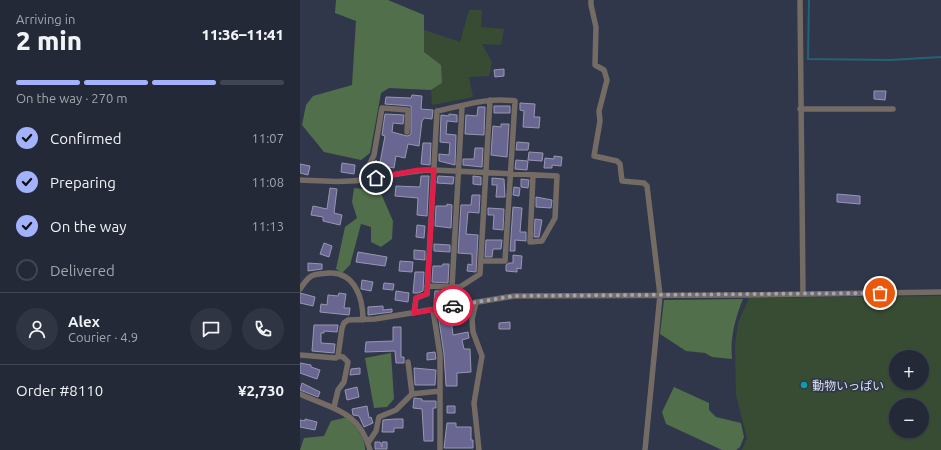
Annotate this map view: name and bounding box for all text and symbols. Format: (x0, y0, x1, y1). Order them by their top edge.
text: Arriving in (16, 12, 75, 26)
text: 2 min (16, 26, 82, 55)
text: 11:36–11:41 (201, 26, 284, 43)
text: On the way · 270 m (16, 91, 128, 105)
icon: check (16, 127, 38, 149)
text: Confirmed (50, 130, 122, 147)
text: 11:07 (251, 131, 284, 145)
pin (359, 161, 393, 195)
icon: home (365, 167, 387, 189)
icon: check (16, 171, 38, 193)
text: Preparing (50, 174, 116, 191)
text: 11:08 (251, 175, 284, 189)
icon: check (16, 215, 38, 237)
text: On the way (50, 218, 126, 235)
text: 11:13 (251, 219, 284, 233)
text: Delivered (50, 262, 115, 279)
pin (863, 276, 897, 310)
icon: bag (869, 282, 891, 304)
courier (433, 286, 473, 326)
icon: car (442, 295, 464, 317)
button: person (16, 308, 58, 350)
button: chat (190, 308, 232, 350)
button: phone (242, 308, 284, 350)
text: Alex (68, 313, 100, 330)
text: Courier · 4.9 (68, 330, 138, 344)
map controls (889, 350, 929, 438)
button: + (889, 350, 929, 390)
place label: 動物いっぱい (812, 379, 884, 392)
marker: 動物いっぱい (799, 380, 809, 390)
text: Order #8110 (16, 382, 103, 399)
text: ¥2,730 (238, 382, 284, 399)
button: − (889, 398, 929, 438)

